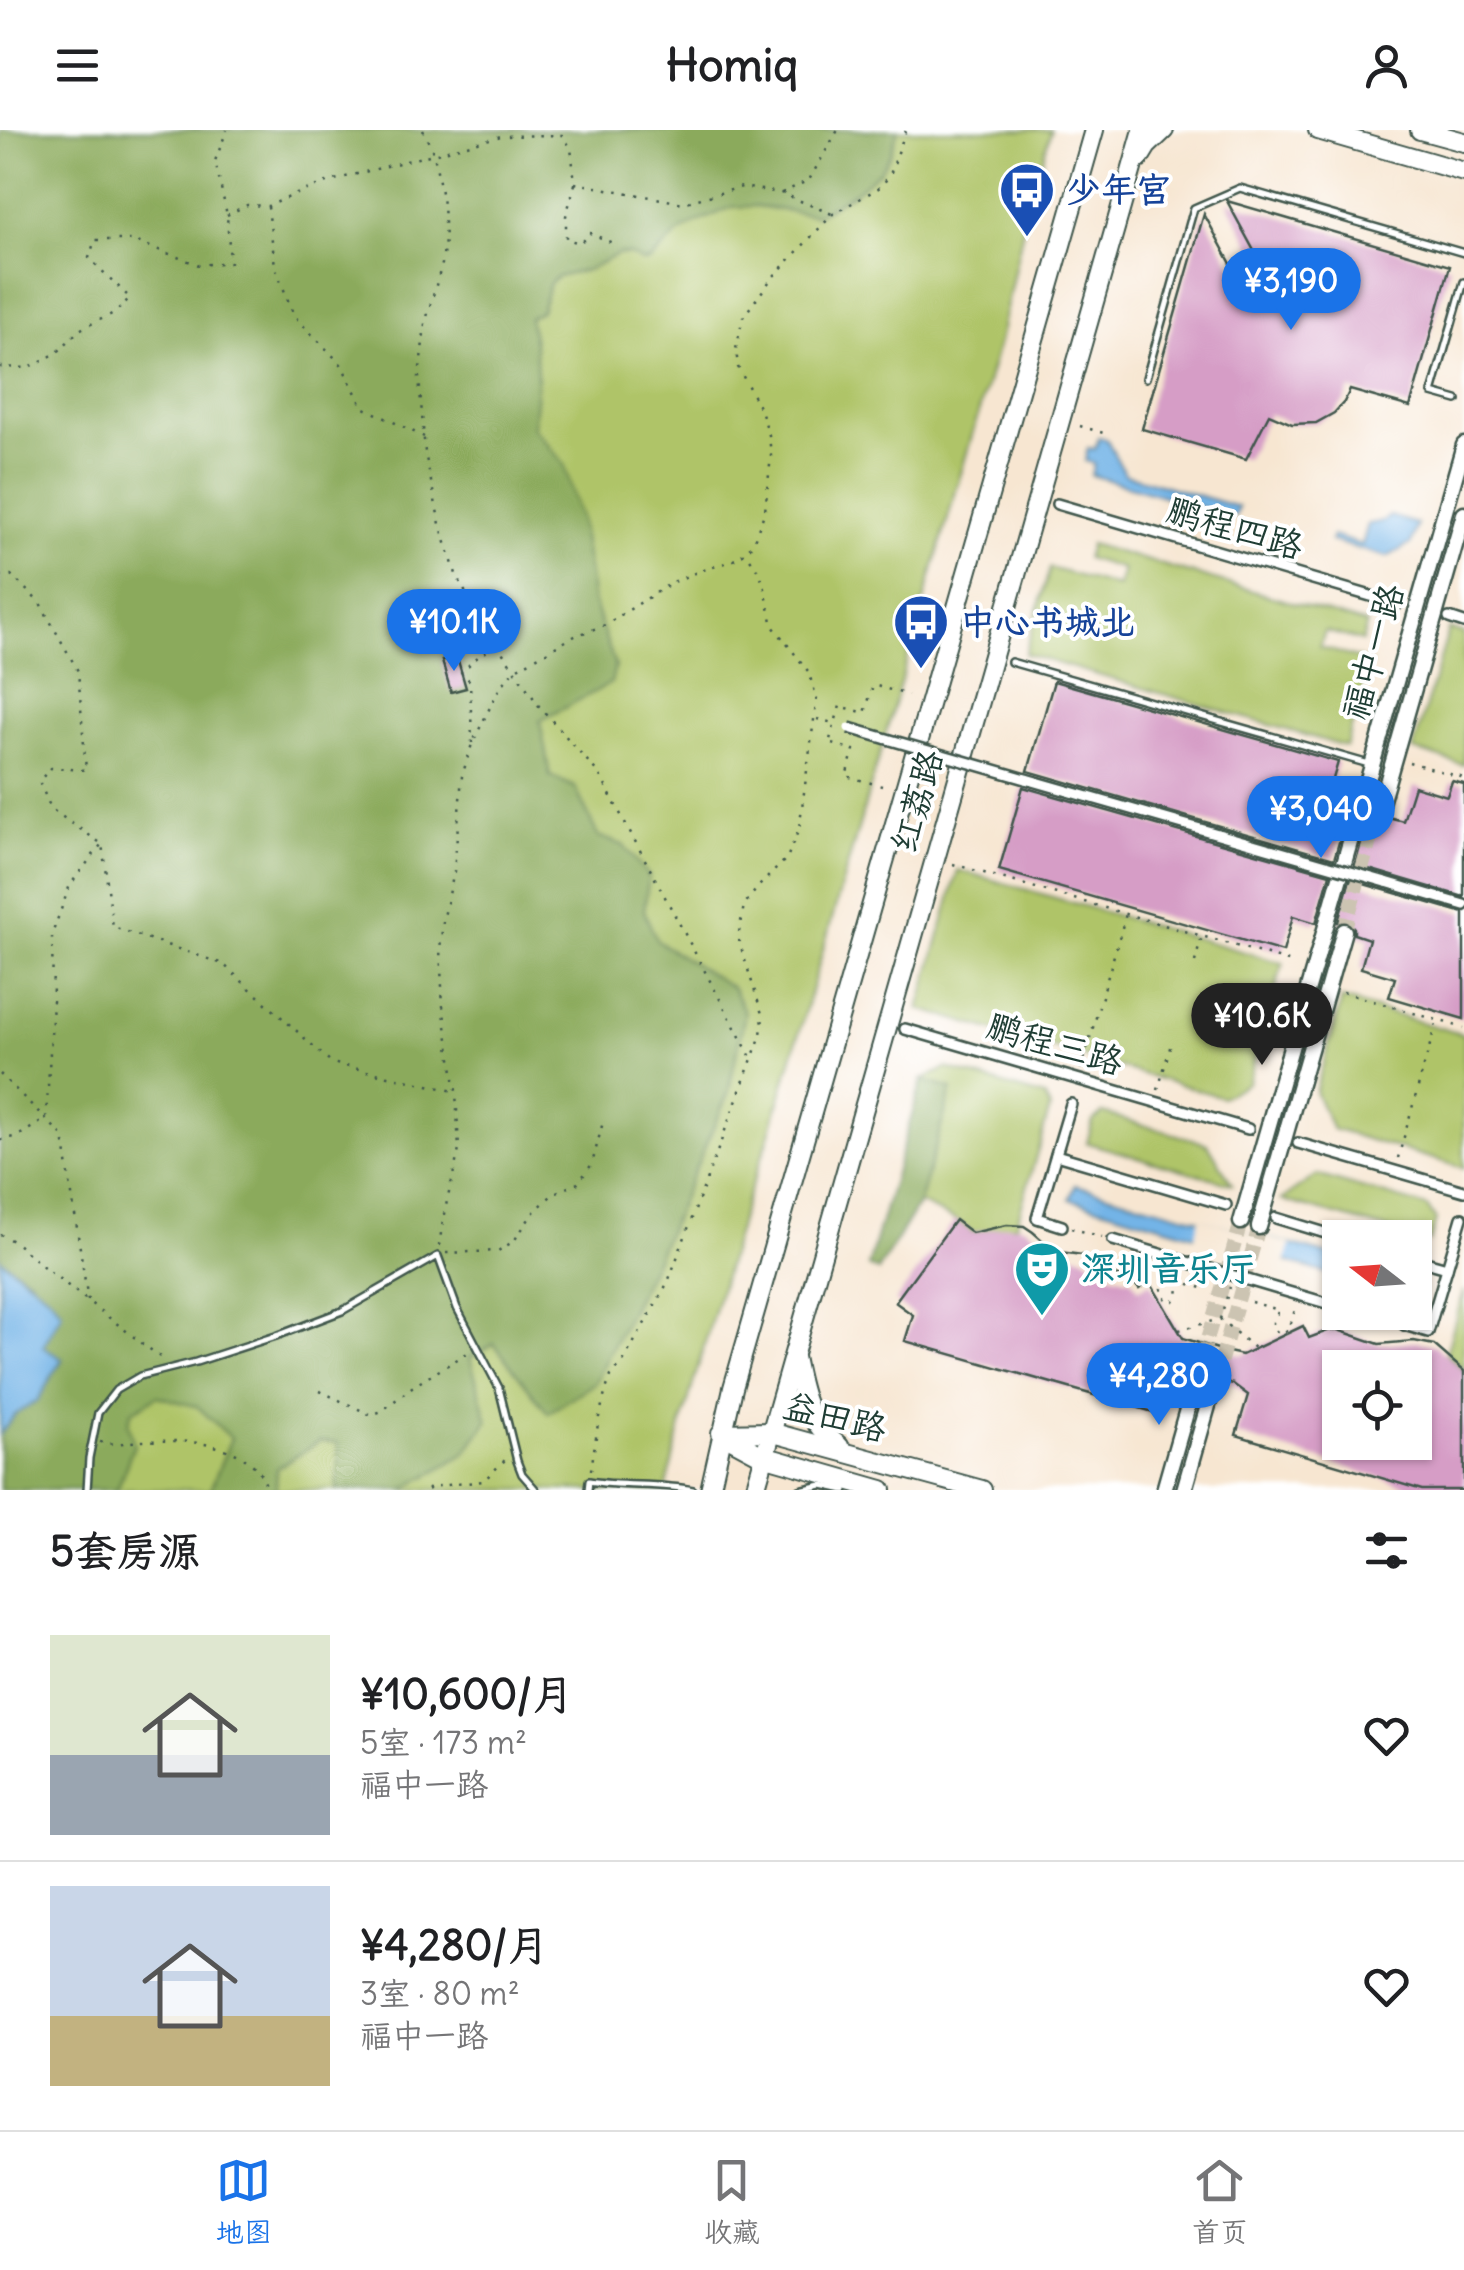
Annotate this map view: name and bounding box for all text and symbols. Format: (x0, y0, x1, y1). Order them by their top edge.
text: Homiq (666, 37, 798, 93)
icon: menu (50, 38, 105, 93)
icon: person (1359, 38, 1414, 93)
bus stop icon: 少年宫 (997, 160, 1057, 239)
place label: 少年宫 (1066, 167, 1171, 211)
pin: ¥3,190 (1210, 248, 1372, 333)
text: ¥3,190 (1244, 260, 1338, 301)
street label: 鹏程四路 (1162, 487, 1309, 567)
street label: 福中一路 (1332, 578, 1412, 725)
pin: ¥10.1K (373, 589, 535, 674)
bus stop icon: 中心书城北 (891, 592, 951, 671)
place label: 中心书城北 (960, 599, 1135, 643)
text: ¥10.1K (409, 601, 499, 642)
street label: 红荔路 (880, 744, 952, 857)
pin: ¥3,040 (1240, 776, 1402, 861)
text: ¥3,040 (1269, 788, 1373, 829)
pin: ¥10.6K (1181, 983, 1343, 1068)
text: ¥10.6K (1213, 995, 1311, 1036)
street label: 鹏程三路 (982, 1003, 1129, 1083)
north arrow (1322, 1220, 1432, 1330)
map controls (1322, 1220, 1432, 1460)
theatre icon: 深圳音乐厅 (1012, 1239, 1072, 1318)
place label: 深圳音乐厅 (1081, 1246, 1256, 1290)
pin: ¥4,280 (1078, 1343, 1240, 1428)
button: locate (1322, 1350, 1432, 1460)
text: ¥4,280 (1109, 1355, 1209, 1396)
street label: 益田路 (779, 1382, 892, 1450)
icon: filters (1359, 1523, 1414, 1578)
text: 5套房源 (50, 1525, 200, 1577)
text: ¥10,600/月 (360, 1668, 574, 1720)
icon: home (130, 1675, 250, 1795)
icon: heart (1359, 1708, 1414, 1763)
text: 5室 · 173 m² (360, 1722, 527, 1763)
text: 福中一路 (360, 1764, 488, 1805)
text: ¥4,280/月 (360, 1919, 549, 1971)
icon: home (130, 1926, 250, 2046)
icon: heart (1359, 1959, 1414, 2014)
text: 3室 · 80 m² (360, 1973, 520, 2014)
text: 福中一路 (360, 2015, 488, 2056)
tab: 地图 (216, 2153, 272, 2250)
tab: 收藏 (704, 2153, 760, 2250)
tab: 首页 (1192, 2153, 1248, 2250)

